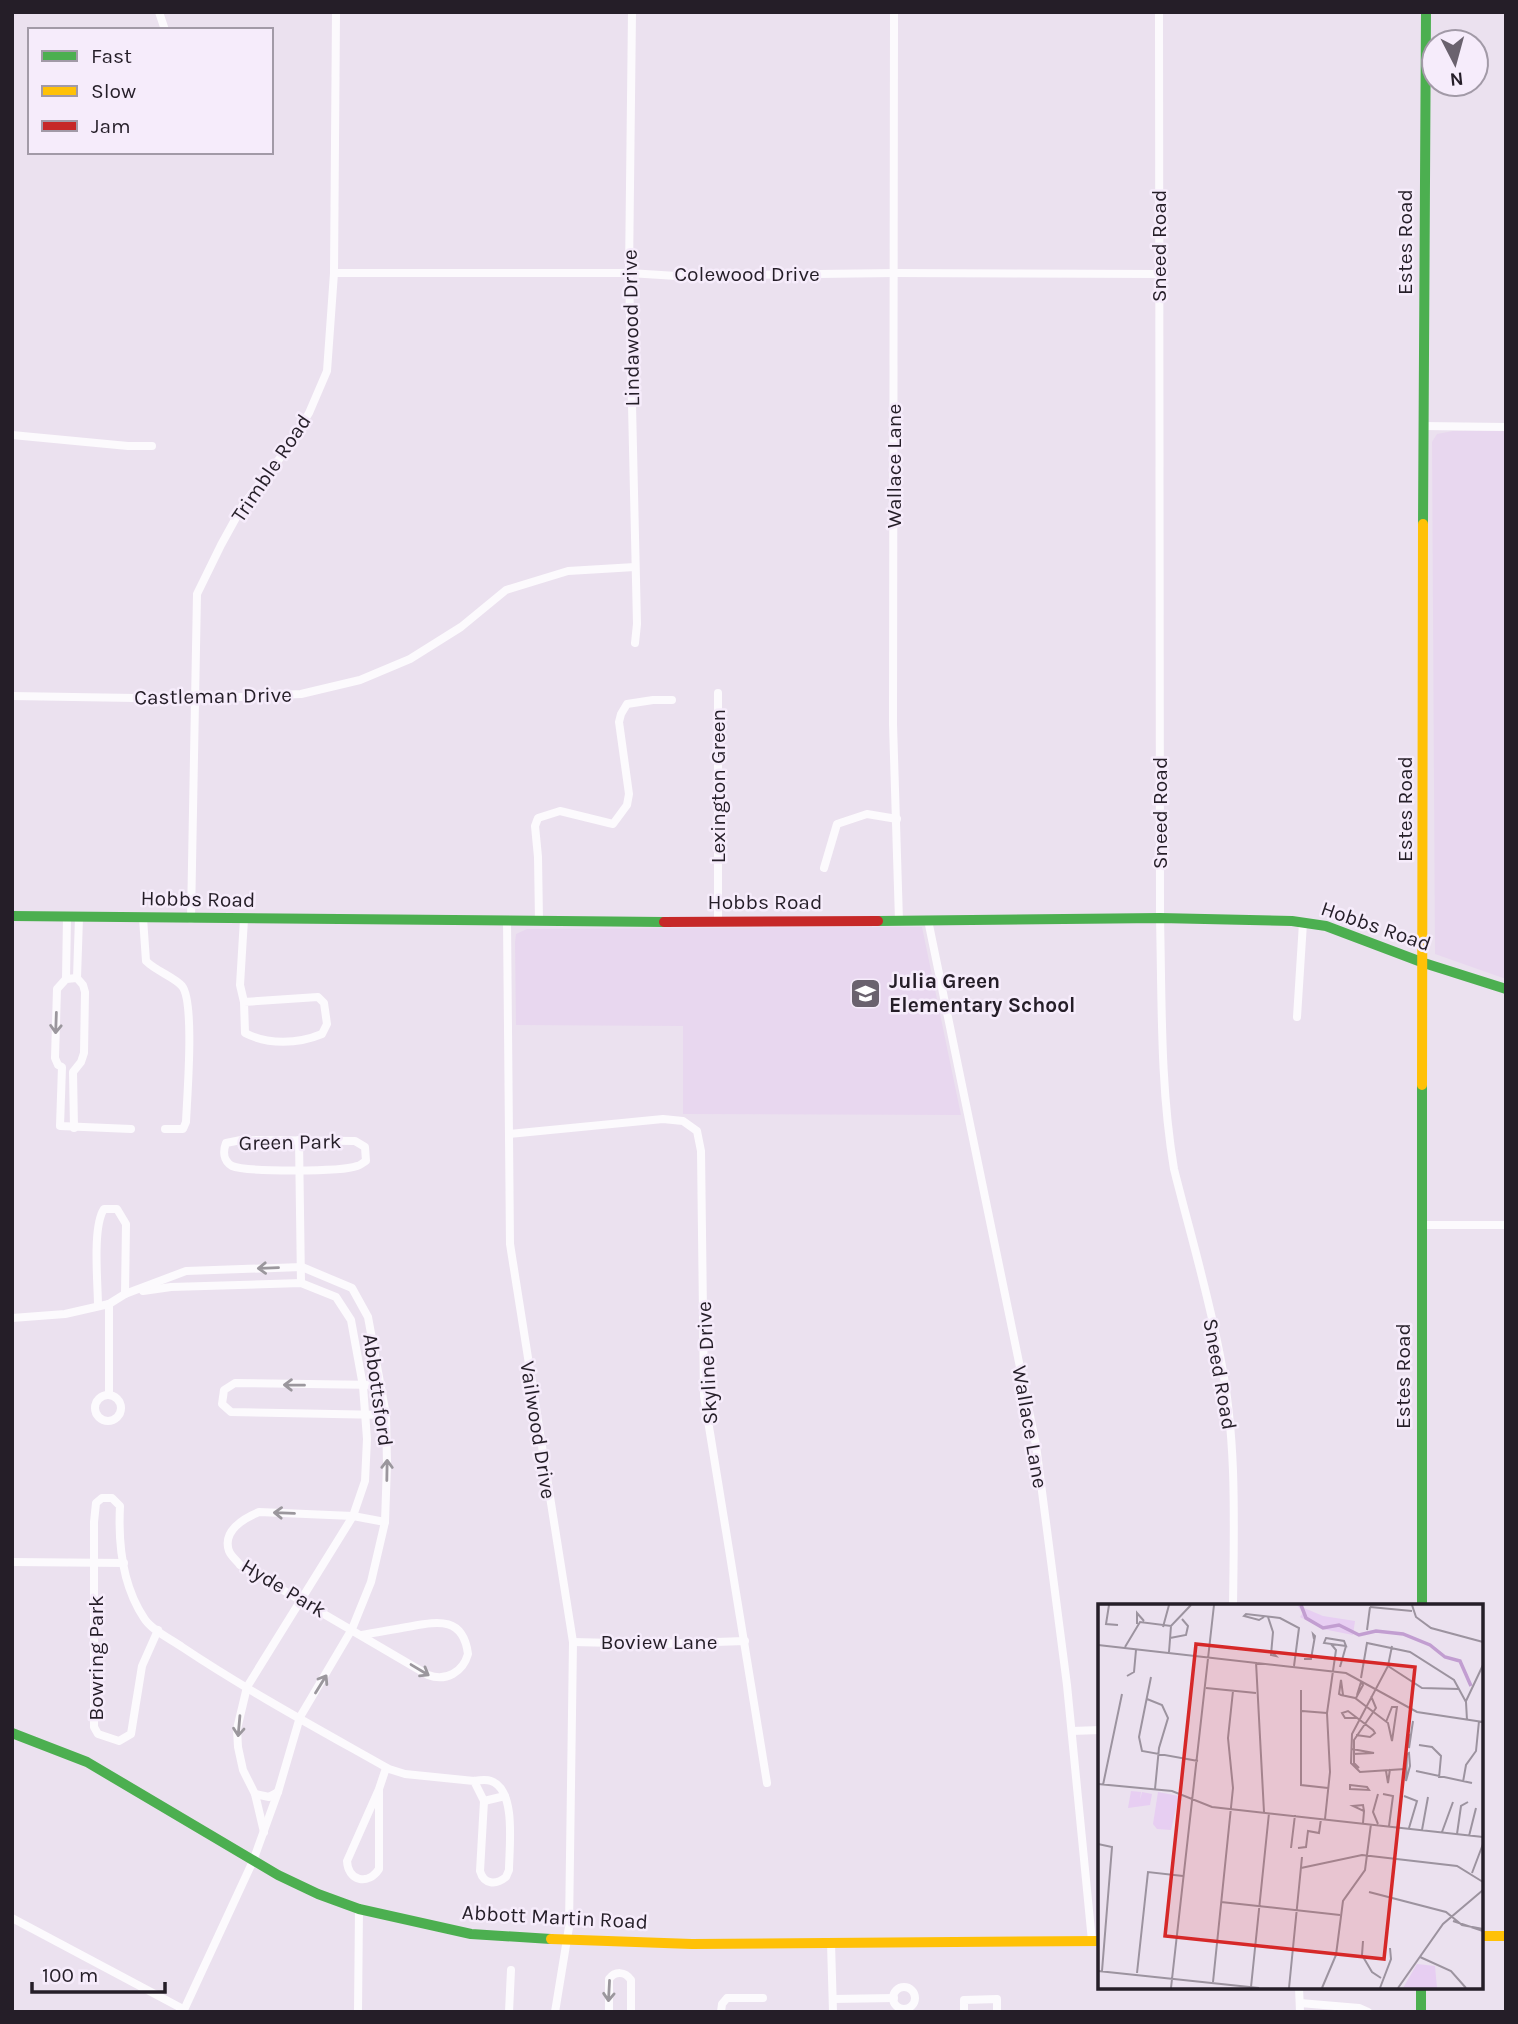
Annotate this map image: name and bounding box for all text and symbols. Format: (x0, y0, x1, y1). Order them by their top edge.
legend (28, 28, 273, 154)
north arrow (1420, 28, 1490, 98)
text: Fast (91, 44, 132, 68)
text: N (1449, 67, 1465, 91)
text: Slow (91, 79, 136, 103)
text: Jam (91, 114, 131, 138)
street label: Estes Road (1393, 189, 1417, 295)
street label: Sneed Road (1147, 190, 1171, 302)
street label: Lindawood Drive (618, 249, 644, 407)
street label: Colewood Drive (674, 262, 820, 286)
street label: Wallace Lane (882, 404, 906, 528)
street label: Trimble Road (226, 410, 316, 526)
street label: Castleman Drive (134, 683, 292, 709)
street label: Lexington Green (706, 709, 730, 863)
street label: Estes Road (1393, 756, 1417, 862)
street label: Sneed Road (1148, 757, 1172, 869)
street label: Hobbs Road (140, 886, 256, 912)
street label: Hobbs Road (708, 890, 822, 914)
street label: Hobbs Road (1318, 896, 1434, 956)
place label: Julia Green Elementary School (889, 969, 1075, 1017)
school or university icon: Julia Green Elementary School (849, 976, 883, 1010)
one-way arrow (49, 1011, 62, 1034)
street label: Green Park (238, 1129, 342, 1155)
one-way arrow (257, 1261, 280, 1274)
street label: Skyline Drive (692, 1301, 722, 1425)
street label: Sneed Road (1198, 1316, 1242, 1432)
street label: Estes Road (1391, 1323, 1415, 1429)
street label: Abbottsford (358, 1332, 398, 1448)
street label: Vailwood Drive (515, 1359, 561, 1501)
street label: Wallace Lane (1007, 1364, 1053, 1490)
one-way arrow (283, 1378, 306, 1392)
one-way arrow (380, 1459, 394, 1482)
one-way arrow (273, 1506, 296, 1519)
street label: Hyde Park (237, 1553, 331, 1623)
street label: Bowring Park (84, 1595, 108, 1721)
inset map (1098, 1604, 1483, 1989)
street label: Boview Lane (600, 1630, 718, 1654)
one-way arrow (410, 1663, 430, 1677)
one-way arrow (313, 1675, 328, 1694)
one-way arrow (232, 1714, 245, 1737)
street label: Abbott Martin Road (461, 1900, 649, 1934)
scale bar (32, 1951, 164, 1995)
text: 100 m (42, 1963, 99, 1987)
one-way arrow (603, 1979, 616, 2002)

